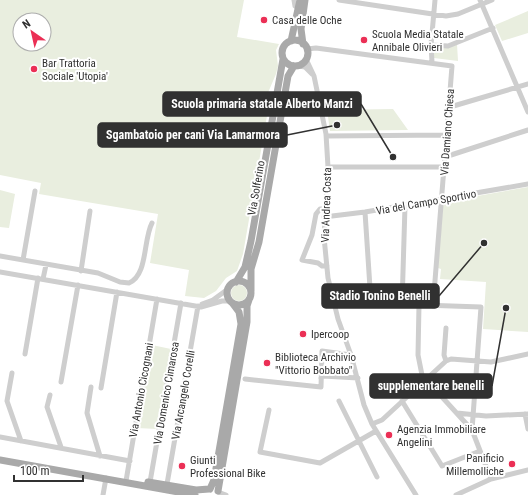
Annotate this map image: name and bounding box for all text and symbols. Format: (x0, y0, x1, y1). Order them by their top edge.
north arrow (12, 12, 52, 52)
place label: Casa delle Oche (272, 14, 342, 27)
marker: Casa delle Oche (259, 15, 269, 25)
text: N (20, 17, 33, 31)
place label: Scuola Media Statale Annibale Olivieri (372, 28, 464, 54)
marker: Scuola Media Statale Annibale Olivieri (359, 35, 369, 45)
place label: Bar Trattoria Sociale 'Utopia' (42, 57, 108, 83)
marker: Bar Trattoria Sociale 'Utopia' (29, 64, 39, 74)
street label: Via Damiano Chiesa (438, 88, 457, 176)
callout: Scuola primaria statale Alberto Manzi (163, 92, 361, 116)
text: Scuola primaria statale Alberto Manzi (171, 97, 353, 111)
callout: Sgambatoio per cani Via Lamarmora (98, 123, 287, 147)
text: Sgambatoio per cani Via Lamarmora (106, 128, 280, 142)
street label: Via Solferino (245, 159, 268, 217)
street label: Via Andrea Costa (319, 167, 334, 243)
street label: Via del Campo Sportivo (375, 187, 478, 218)
callout: Stadio Tonino Benelli (322, 284, 439, 308)
text: Stadio Tonino Benelli (329, 289, 431, 303)
place label: Ipercoop (311, 328, 349, 341)
marker: Ipercoop (298, 329, 308, 339)
street label: Via Domenico Cimarosa (151, 341, 182, 445)
street label: Via Antonio Cicognani (127, 342, 156, 438)
street label: Via Arcangelo Corelli (169, 349, 198, 441)
place label: Biblioteca Archivio "Vittorio Bobbato" (275, 351, 357, 377)
marker: Biblioteca Archivio "Vittorio Bobbato" (262, 358, 272, 368)
callout: supplementare benelli (370, 374, 492, 398)
text: supplementare benelli (378, 379, 484, 393)
place label: Agenzia Immobiliare Angelini (397, 423, 486, 449)
marker: Agenzia Immobiliare Angelini (384, 430, 394, 440)
place label: Panificio Millemolliche (446, 452, 504, 478)
place label: Giunti Professional Bike (190, 454, 266, 480)
scale bar (14, 457, 83, 483)
marker: Panificio Millemolliche (507, 459, 517, 469)
marker: Giunti Professional Bike (177, 461, 187, 471)
text: 100 m (20, 464, 50, 478)

